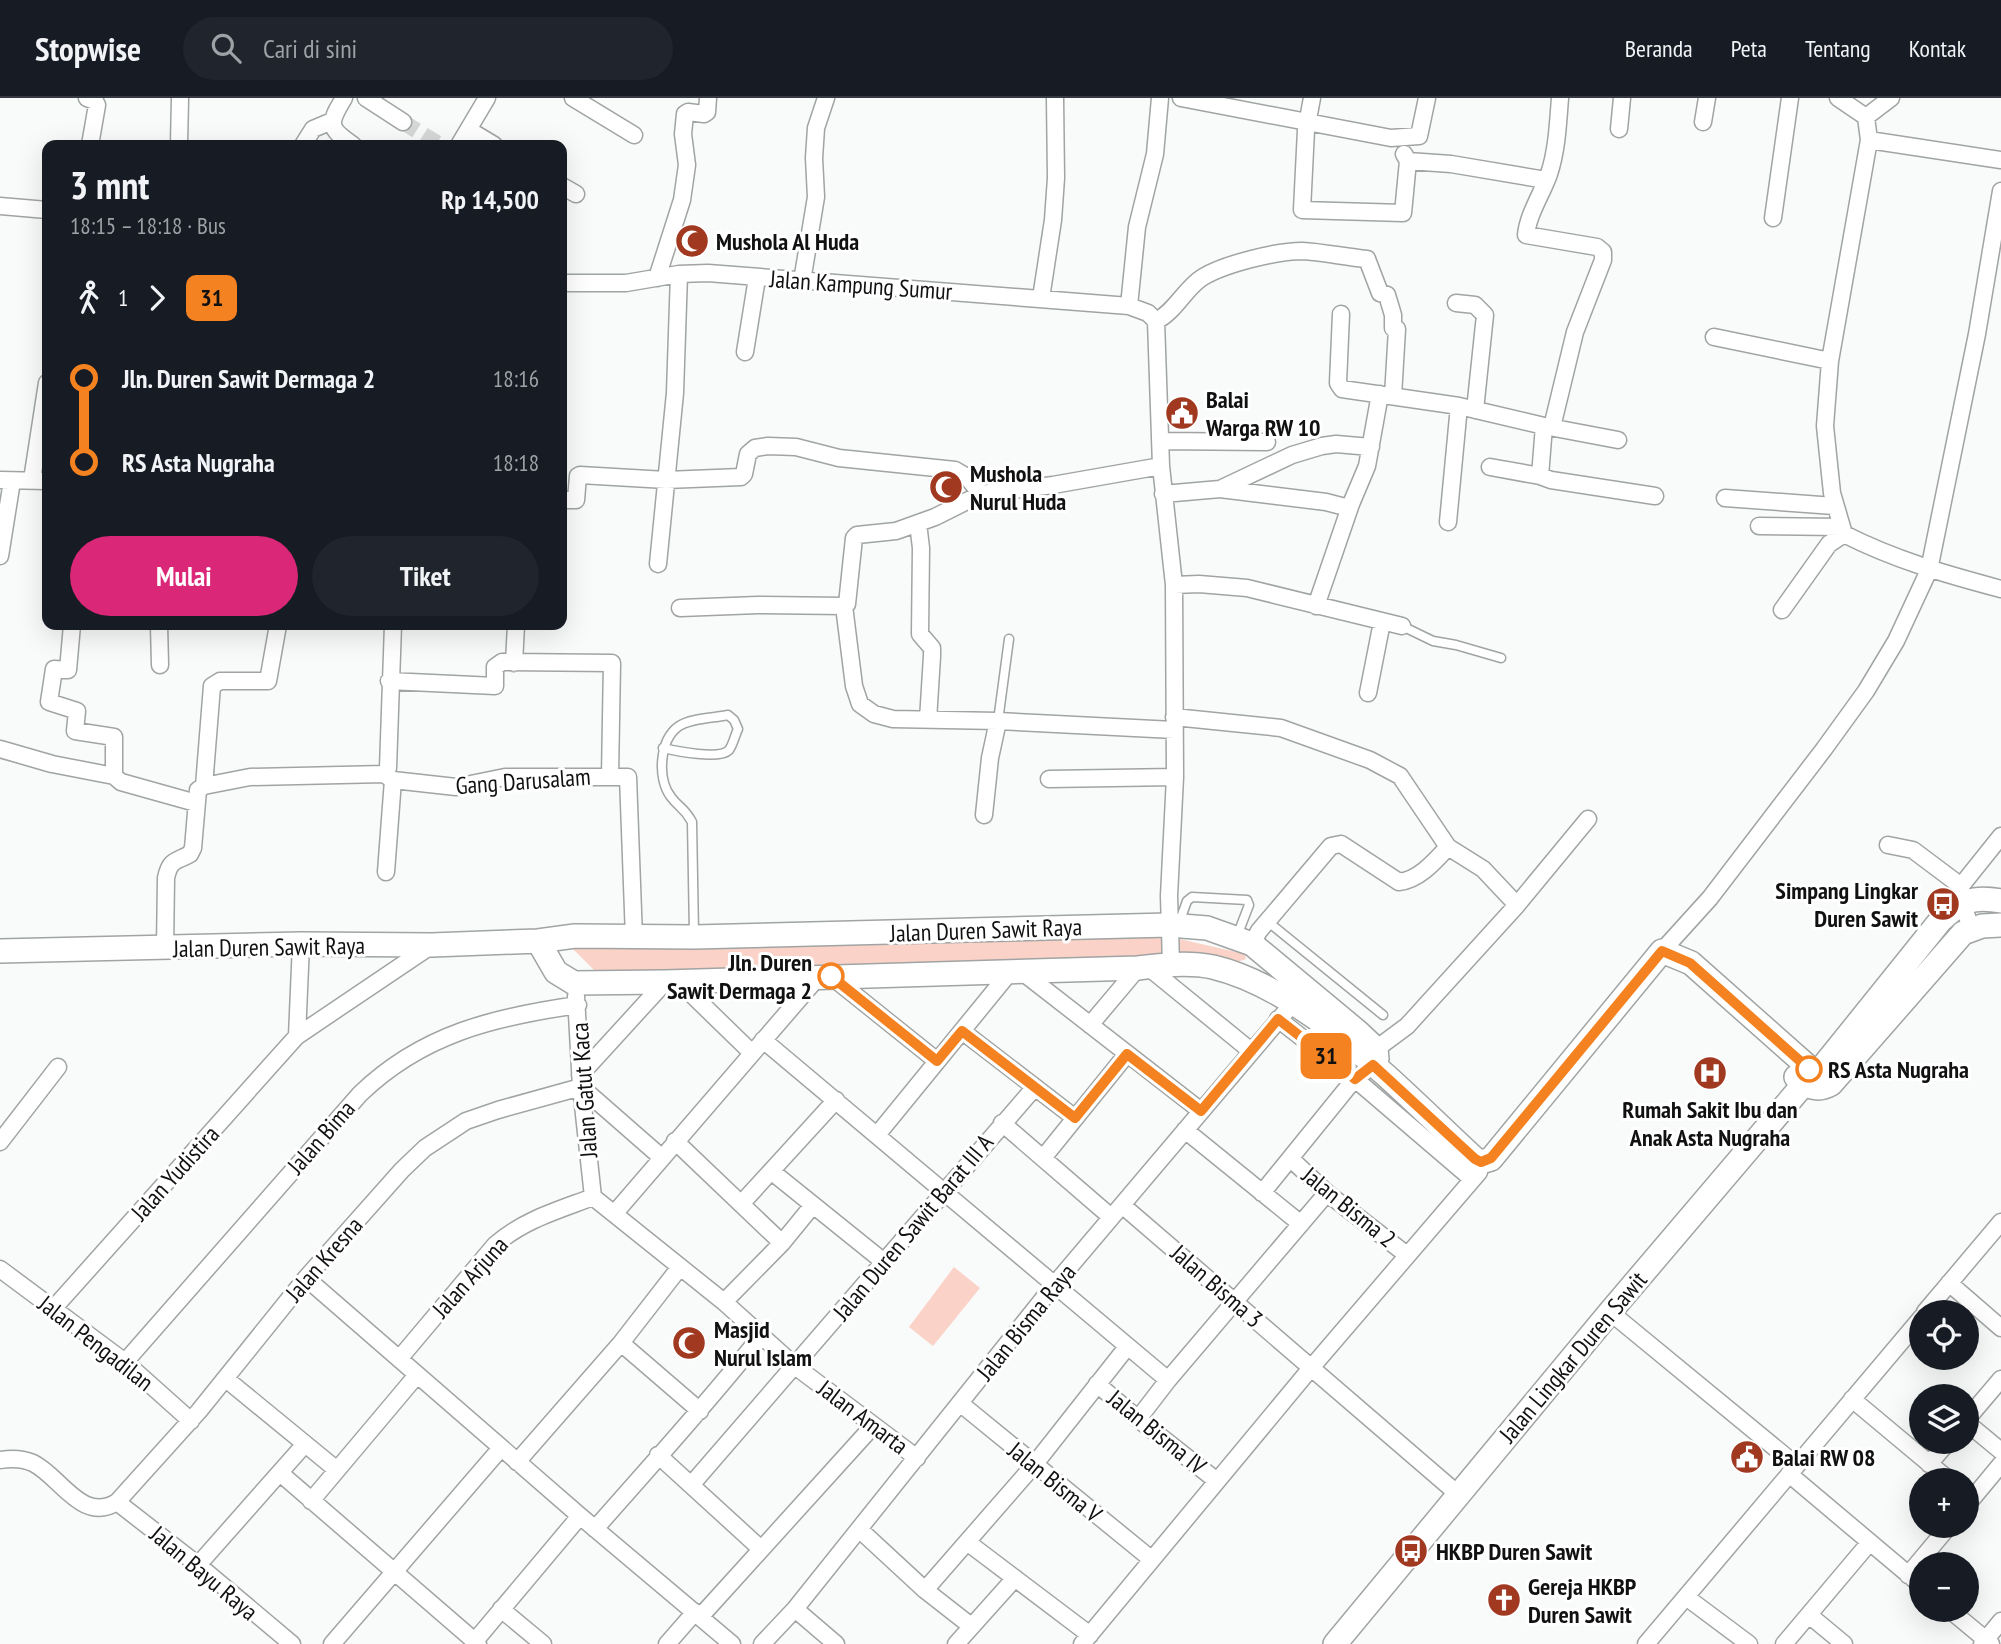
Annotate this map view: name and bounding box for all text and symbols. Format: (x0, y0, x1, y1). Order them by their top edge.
search box (183, 17, 673, 80)
text: Stopwise (35, 27, 141, 70)
icon: search (207, 29, 245, 67)
text: Cari di sini (263, 32, 357, 65)
text: Beranda (1625, 33, 1693, 64)
text: Peta (1731, 33, 1767, 64)
text: Tentang (1805, 33, 1871, 64)
text: Kontak (1909, 33, 1966, 64)
text: 3 mnt (70, 160, 149, 209)
text: Rp 14,500 (441, 183, 539, 216)
text: 18:15 – 18:18 · Bus (70, 211, 226, 240)
mosque icon: Mushola Al Huda (673, 222, 711, 260)
place label: Mushola Al Huda (716, 226, 859, 257)
street label: Jalan Kampung Sumur (768, 263, 954, 307)
icon: walk (70, 279, 108, 317)
icon: forward (138, 279, 176, 317)
text: 31 (200, 282, 223, 313)
text: 1 (118, 283, 128, 312)
text: Jln. Duren Sawit Dermaga 2 (122, 362, 375, 395)
text: 18:16 (493, 364, 539, 393)
place label: Balai Warga RW 10 (1205, 384, 1320, 443)
public building icon: Balai Warga RW 10 (1163, 394, 1201, 432)
text: RS Asta Nugraha (122, 446, 275, 479)
text: 18:18 (493, 448, 539, 477)
place label: Mushola Nurul Huda (970, 458, 1066, 517)
mosque icon: Mushola Nurul Huda (927, 468, 965, 506)
button: Mulai (70, 536, 298, 616)
button: Tiket (312, 536, 539, 616)
street label: Gang Darusalam (455, 761, 591, 801)
place label: Simpang Lingkar Duren Sawit (1775, 875, 1919, 934)
bus stop icon: Simpang Lingkar Duren Sawit (1924, 885, 1962, 923)
street label: Jalan Duren Sawit Raya (889, 911, 1082, 949)
street label: Jalan Duren Sawit Raya (172, 930, 365, 964)
place label: Jln. Duren Sawit Dermaga 2 (667, 947, 812, 1006)
marker: Jln. Duren Sawit Dermaga 2 (818, 963, 844, 989)
street label: Jalan Gatut Kaca (564, 1021, 604, 1160)
line badge: 31 (1294, 1033, 1358, 1079)
text: 31 (1315, 1040, 1337, 1071)
hospital icon: Rumah Sakit Ibu dan Anak Asta Nugraha (1691, 1054, 1729, 1092)
place label: RS Asta Nugraha (1828, 1054, 1969, 1085)
marker: RS Asta Nugraha (1796, 1056, 1822, 1082)
street label: Jalan Bima (280, 1094, 362, 1181)
place label: Rumah Sakit Ibu dan Anak Asta Nugraha (1622, 1094, 1798, 1153)
street label: Jalan Yudistira (124, 1119, 226, 1228)
street label: Jalan Duren Sawit Barat III A (825, 1127, 1000, 1327)
street label: Jalan Bisma 2 (1295, 1159, 1402, 1254)
street label: Jalan Kresna (278, 1210, 369, 1309)
street label: Jalan Arjuna (425, 1230, 515, 1325)
street label: Jalan Bisma 3 (1164, 1237, 1269, 1334)
street label: Jalan Bisma Raya (969, 1257, 1082, 1387)
street label: Jalan Lingkar Duren Sawit (1492, 1265, 1654, 1450)
street label: Jalan Pengadilan (31, 1288, 160, 1398)
map controls (1909, 1300, 1979, 1622)
button: locate (1909, 1300, 1979, 1370)
place label: Masjid Nurul Islam (714, 1314, 812, 1373)
mosque icon: Masjid Nurul Islam (670, 1324, 708, 1362)
street label: Jalan Amarta (811, 1372, 914, 1461)
street label: Jalan Bisma IV (1101, 1382, 1213, 1482)
button: layers (1909, 1384, 1979, 1454)
street label: Jalan Bisma V (1001, 1434, 1109, 1530)
public building icon: Balai RW 08 (1728, 1438, 1766, 1476)
place label: Balai RW 08 (1772, 1442, 1876, 1473)
button: + (1909, 1468, 1979, 1538)
street label: Jalan Bayu Raya (143, 1518, 264, 1627)
bus stop icon: HKBP Duren Sawit (1392, 1532, 1430, 1570)
place label: HKBP Duren Sawit (1436, 1536, 1592, 1567)
button: − (1909, 1552, 1979, 1622)
place label: Gereja HKBP Duren Sawit (1528, 1571, 1637, 1630)
church icon: Gereja HKBP Duren Sawit (1485, 1581, 1523, 1619)

